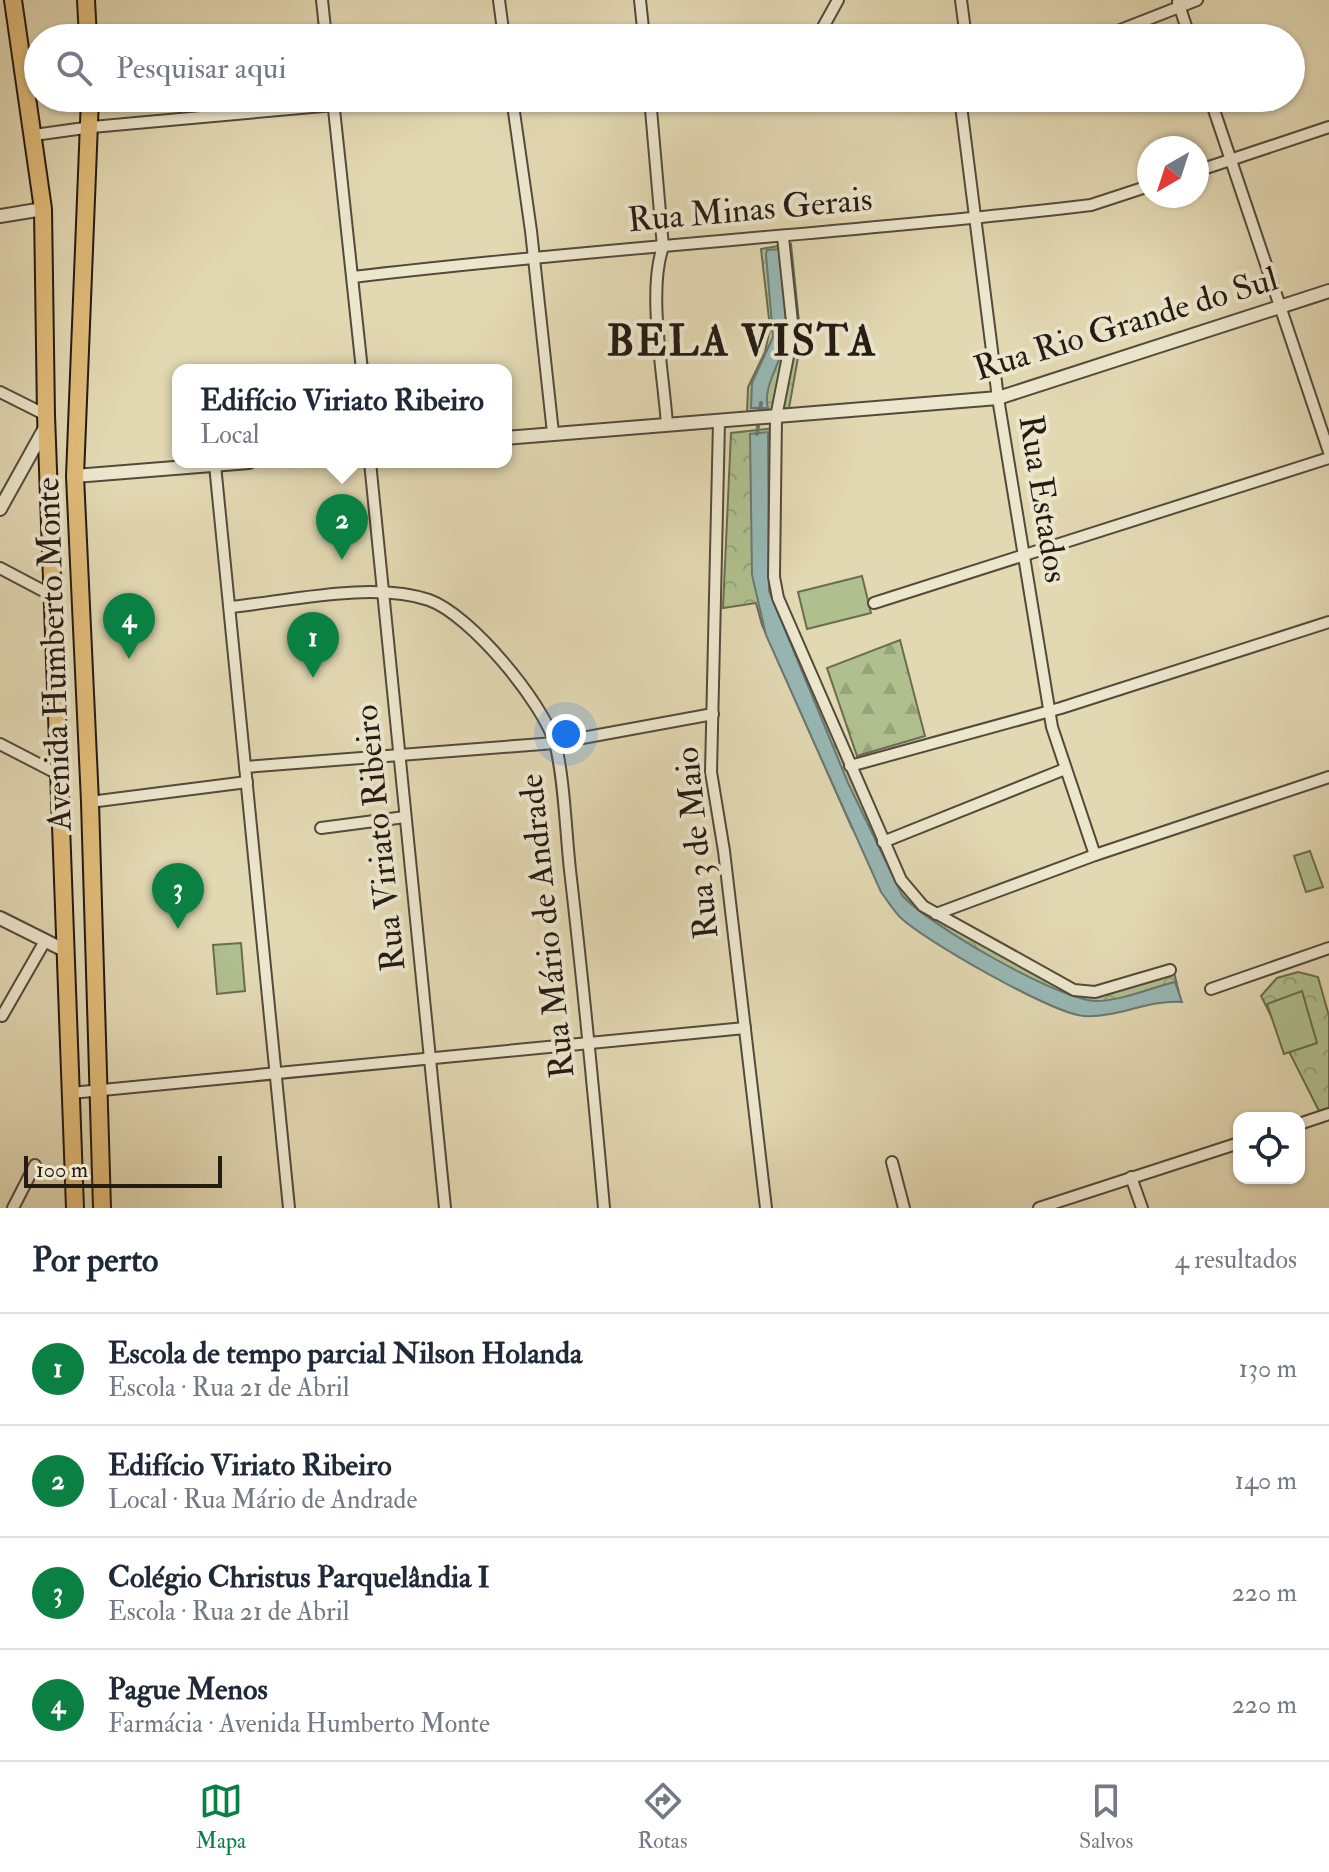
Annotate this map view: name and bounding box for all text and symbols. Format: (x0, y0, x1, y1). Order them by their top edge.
search box (24, 24, 1305, 112)
icon: search (52, 46, 96, 90)
text: Pesquisar aqui (116, 50, 286, 87)
north arrow (1137, 136, 1209, 208)
street label: Rua Minas Gerais (626, 178, 874, 242)
street label: Rua Rio Grande do Sul (969, 257, 1283, 391)
district label: BELA VISTA (607, 316, 877, 368)
popup (172, 364, 512, 468)
text: Edifício Viriato Ribeiro (200, 382, 484, 419)
street label: Rua Estados (1009, 412, 1077, 586)
text: Local (200, 419, 259, 451)
street label: Avenida Humberto Monte (26, 476, 82, 833)
pin: 2 (316, 494, 368, 560)
pin: 4 (103, 593, 155, 659)
pin: 1 (287, 612, 339, 678)
street label: Rua Viriato Ribeiro (345, 703, 415, 973)
your location (546, 714, 586, 754)
street label: Rua 3 de Maio (666, 745, 728, 941)
street label: Rua Mário de Andrade (510, 772, 584, 1080)
pin: 3 (152, 863, 204, 929)
map controls (1233, 1112, 1305, 1184)
button: locate (1233, 1112, 1305, 1184)
scale bar (24, 1152, 222, 1188)
text: 100 m (36, 1156, 88, 1184)
text: Por perto (32, 1239, 158, 1282)
text: 4 resultados (1175, 1244, 1297, 1276)
text: Escola de tempo parcial Nilson Holanda (108, 1335, 582, 1372)
text: 1 (53, 1353, 63, 1385)
text: 130 m (1239, 1353, 1297, 1385)
text: Escola · Rua 21 de Abril (108, 1372, 349, 1404)
text: Edifício Viriato Ribeiro (108, 1447, 392, 1484)
text: 2 (51, 1465, 65, 1497)
text: 140 m (1235, 1465, 1297, 1497)
text: Local · Rua Mário de Andrade (108, 1484, 417, 1516)
text: Colégio Christus Parquelândia I (108, 1559, 490, 1596)
text: 3 (53, 1577, 63, 1609)
text: 220 m (1232, 1577, 1297, 1609)
text: Escola · Rua 21 de Abril (108, 1596, 349, 1628)
text: Pague Menos (108, 1671, 268, 1708)
text: 4 (51, 1689, 65, 1721)
text: 220 m (1232, 1689, 1297, 1721)
text: Farmácia · Avenida Humberto Monte (108, 1708, 490, 1740)
tab: Mapa (196, 1779, 246, 1855)
tab: Rotas (638, 1779, 687, 1855)
tab: Salvos (1079, 1779, 1133, 1855)

